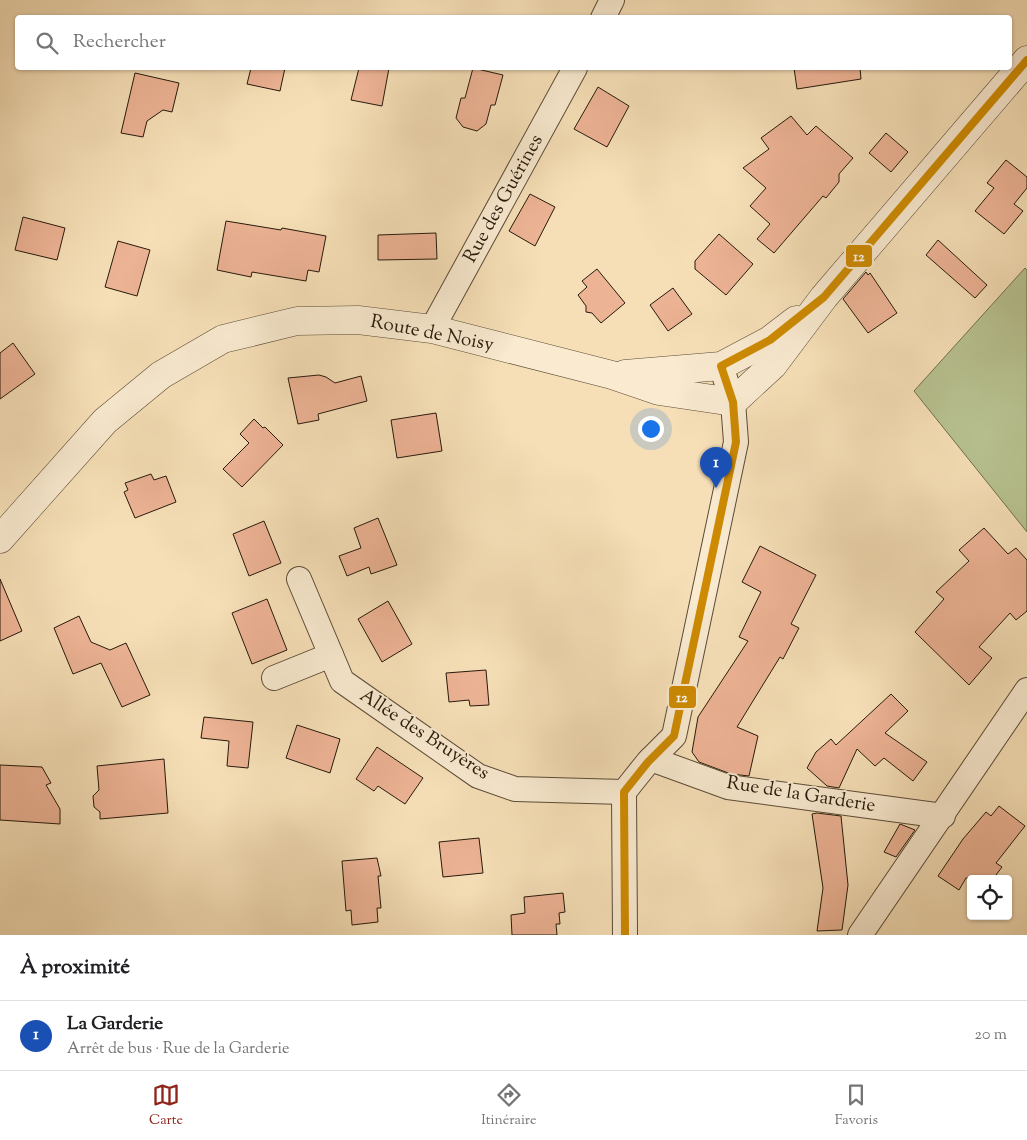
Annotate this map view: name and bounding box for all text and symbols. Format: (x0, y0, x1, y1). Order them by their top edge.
search box (15, 15, 1012, 70)
icon: search (33, 29, 61, 57)
text: Rechercher (73, 29, 166, 56)
street label: Rue des Guérines (458, 130, 550, 268)
line badge: 12 (845, 244, 873, 268)
text: 12 (853, 248, 865, 268)
street label: Route de Noisy (368, 309, 496, 359)
your location (638, 416, 664, 442)
pin: 1 (700, 447, 732, 488)
street label: Allée des Bruyères (354, 683, 494, 787)
line badge: 12 (668, 685, 697, 709)
text: 12 (676, 689, 688, 709)
street label: Rue de la Garderie (725, 770, 877, 820)
map controls (967, 875, 1012, 920)
button: locate (967, 875, 1012, 920)
text: À proximité (20, 953, 130, 983)
text: La Garderie (67, 1011, 163, 1038)
text: 1 (33, 1024, 39, 1047)
text: 20 m (974, 1024, 1007, 1047)
text: Arrêt de bus · Rue de la Garderie (67, 1038, 289, 1061)
tab: Carte (149, 1081, 183, 1131)
tab: Itinéraire (481, 1081, 537, 1131)
tab: Favoris (835, 1081, 878, 1131)

